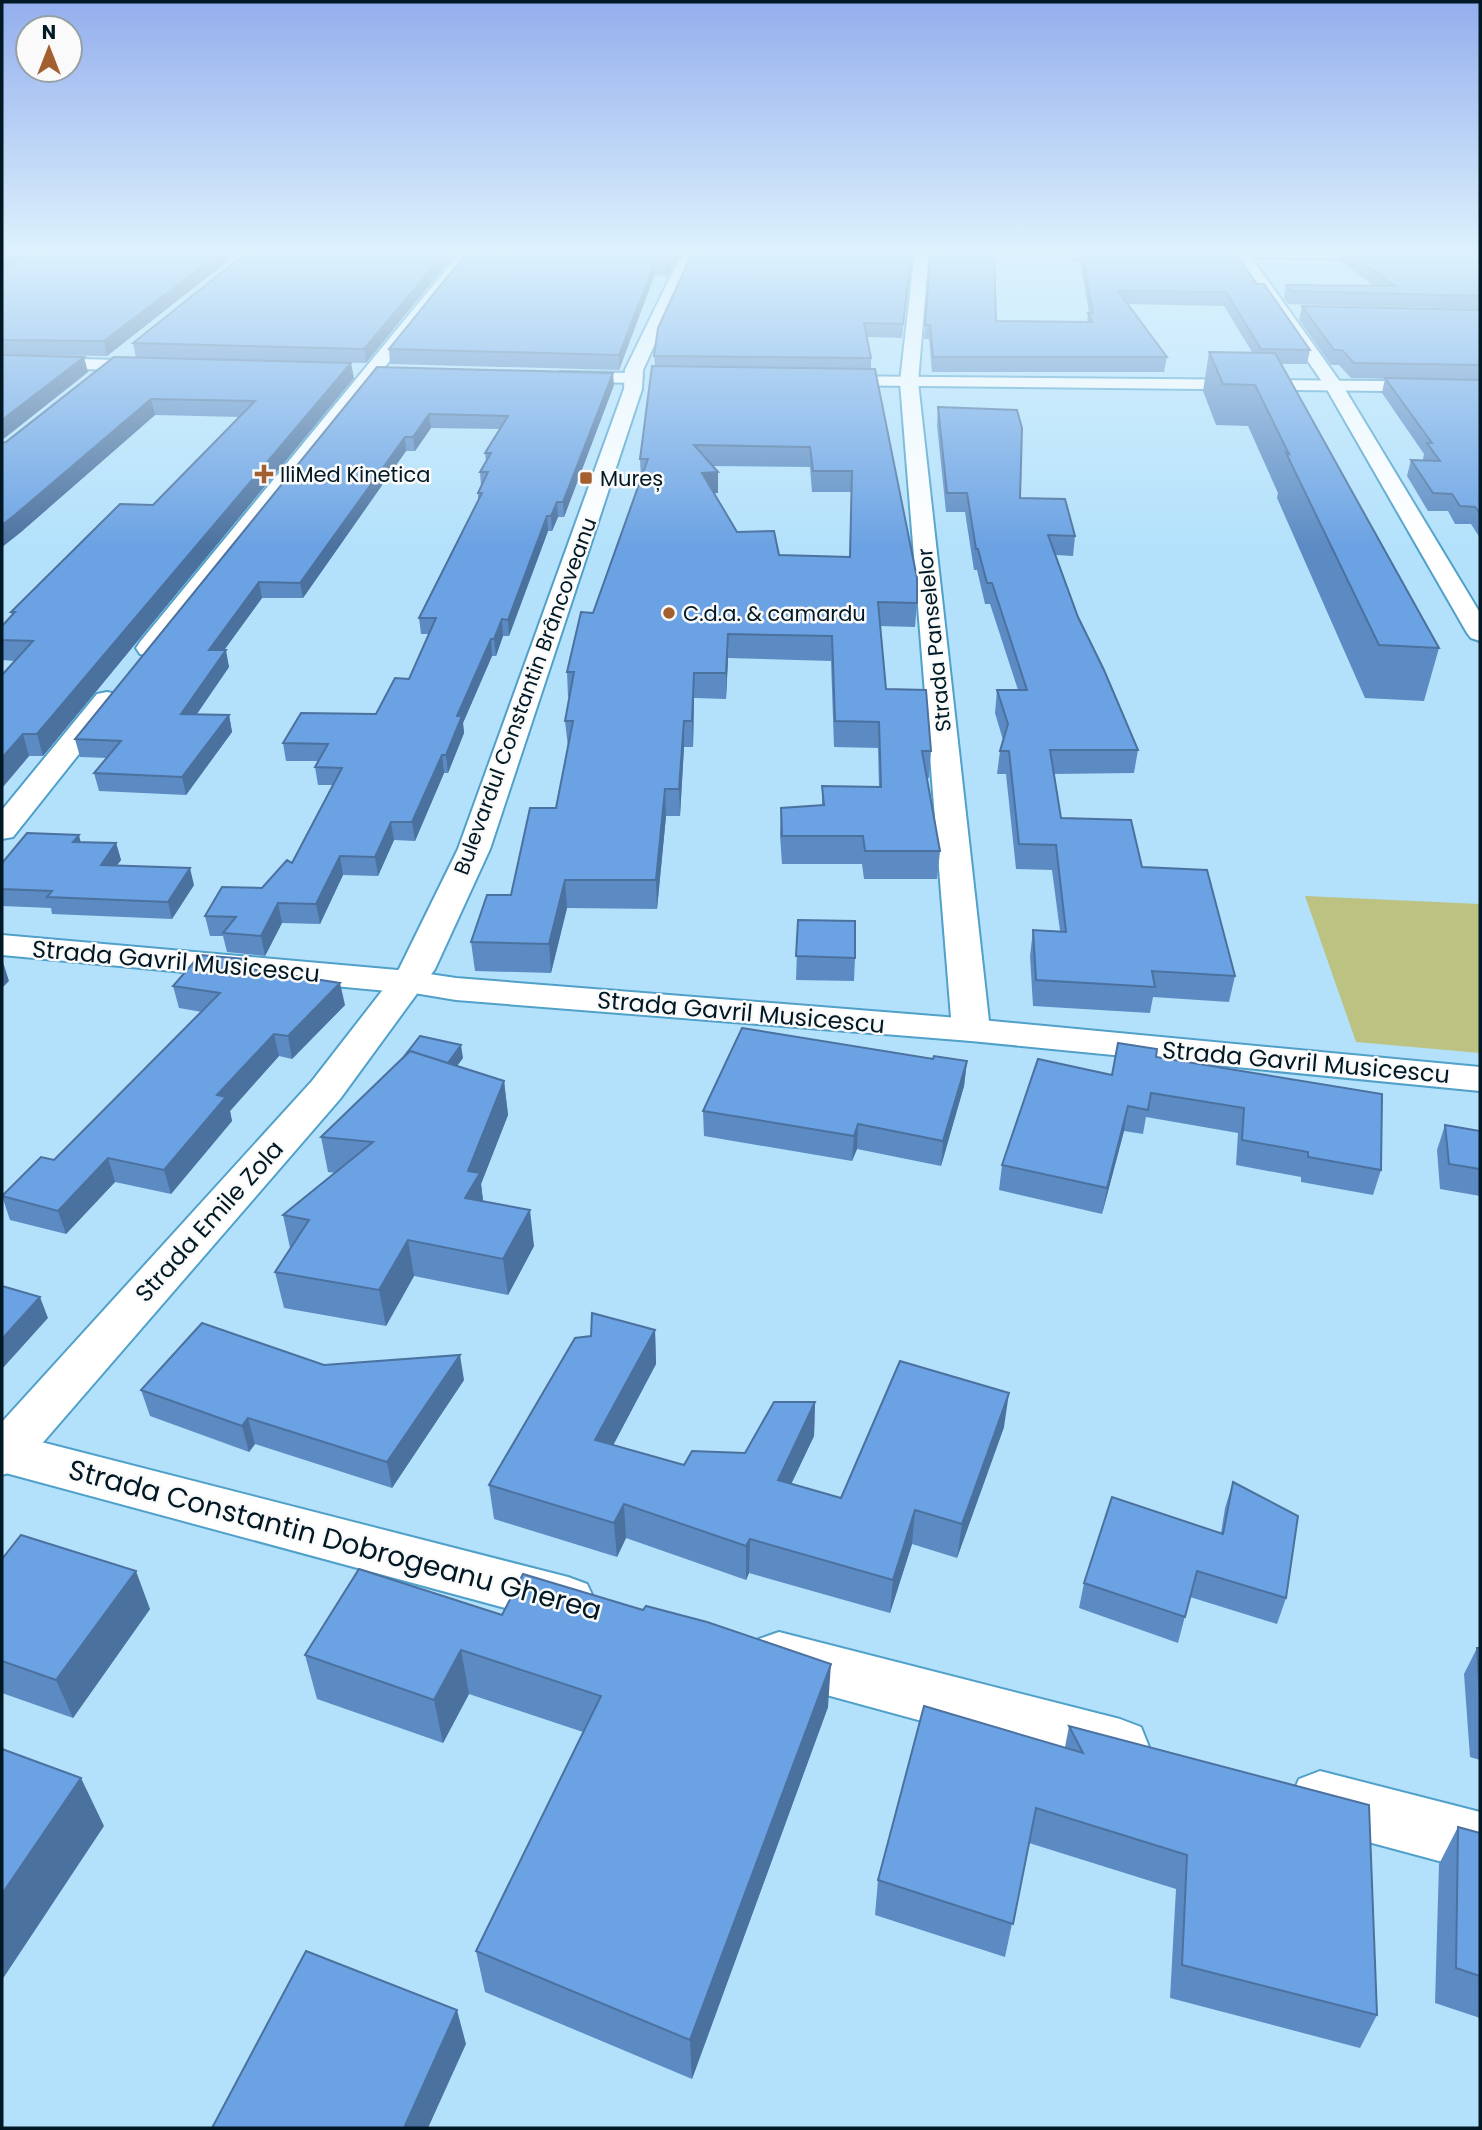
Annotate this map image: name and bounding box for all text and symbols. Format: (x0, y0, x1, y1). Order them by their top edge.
north arrow (14, 14, 84, 84)
text: N (42, 19, 56, 46)
place label: IliMed Kinetica (280, 460, 430, 489)
marker: IliMed Kinetica (254, 464, 274, 484)
place label: Mureș (600, 464, 663, 493)
marker: Mureș (578, 470, 594, 486)
street label: Bulevardul Constantin Brâncoveanu (447, 513, 603, 879)
street label: Strada Panselelor (910, 547, 958, 733)
place label: C.d.a. & camardu (683, 599, 866, 628)
marker: C.d.a. & camardu (661, 605, 677, 621)
street label: Strada Gavril Musicescu (31, 932, 321, 990)
street label: Strada Gavril Musicescu (596, 983, 886, 1041)
street label: Strada Gavril Musicescu (1161, 1033, 1451, 1091)
street label: Strada Emile Zola (127, 1133, 291, 1309)
street label: Strada Constantin Dobrogeanu Gherea (64, 1450, 606, 1630)

